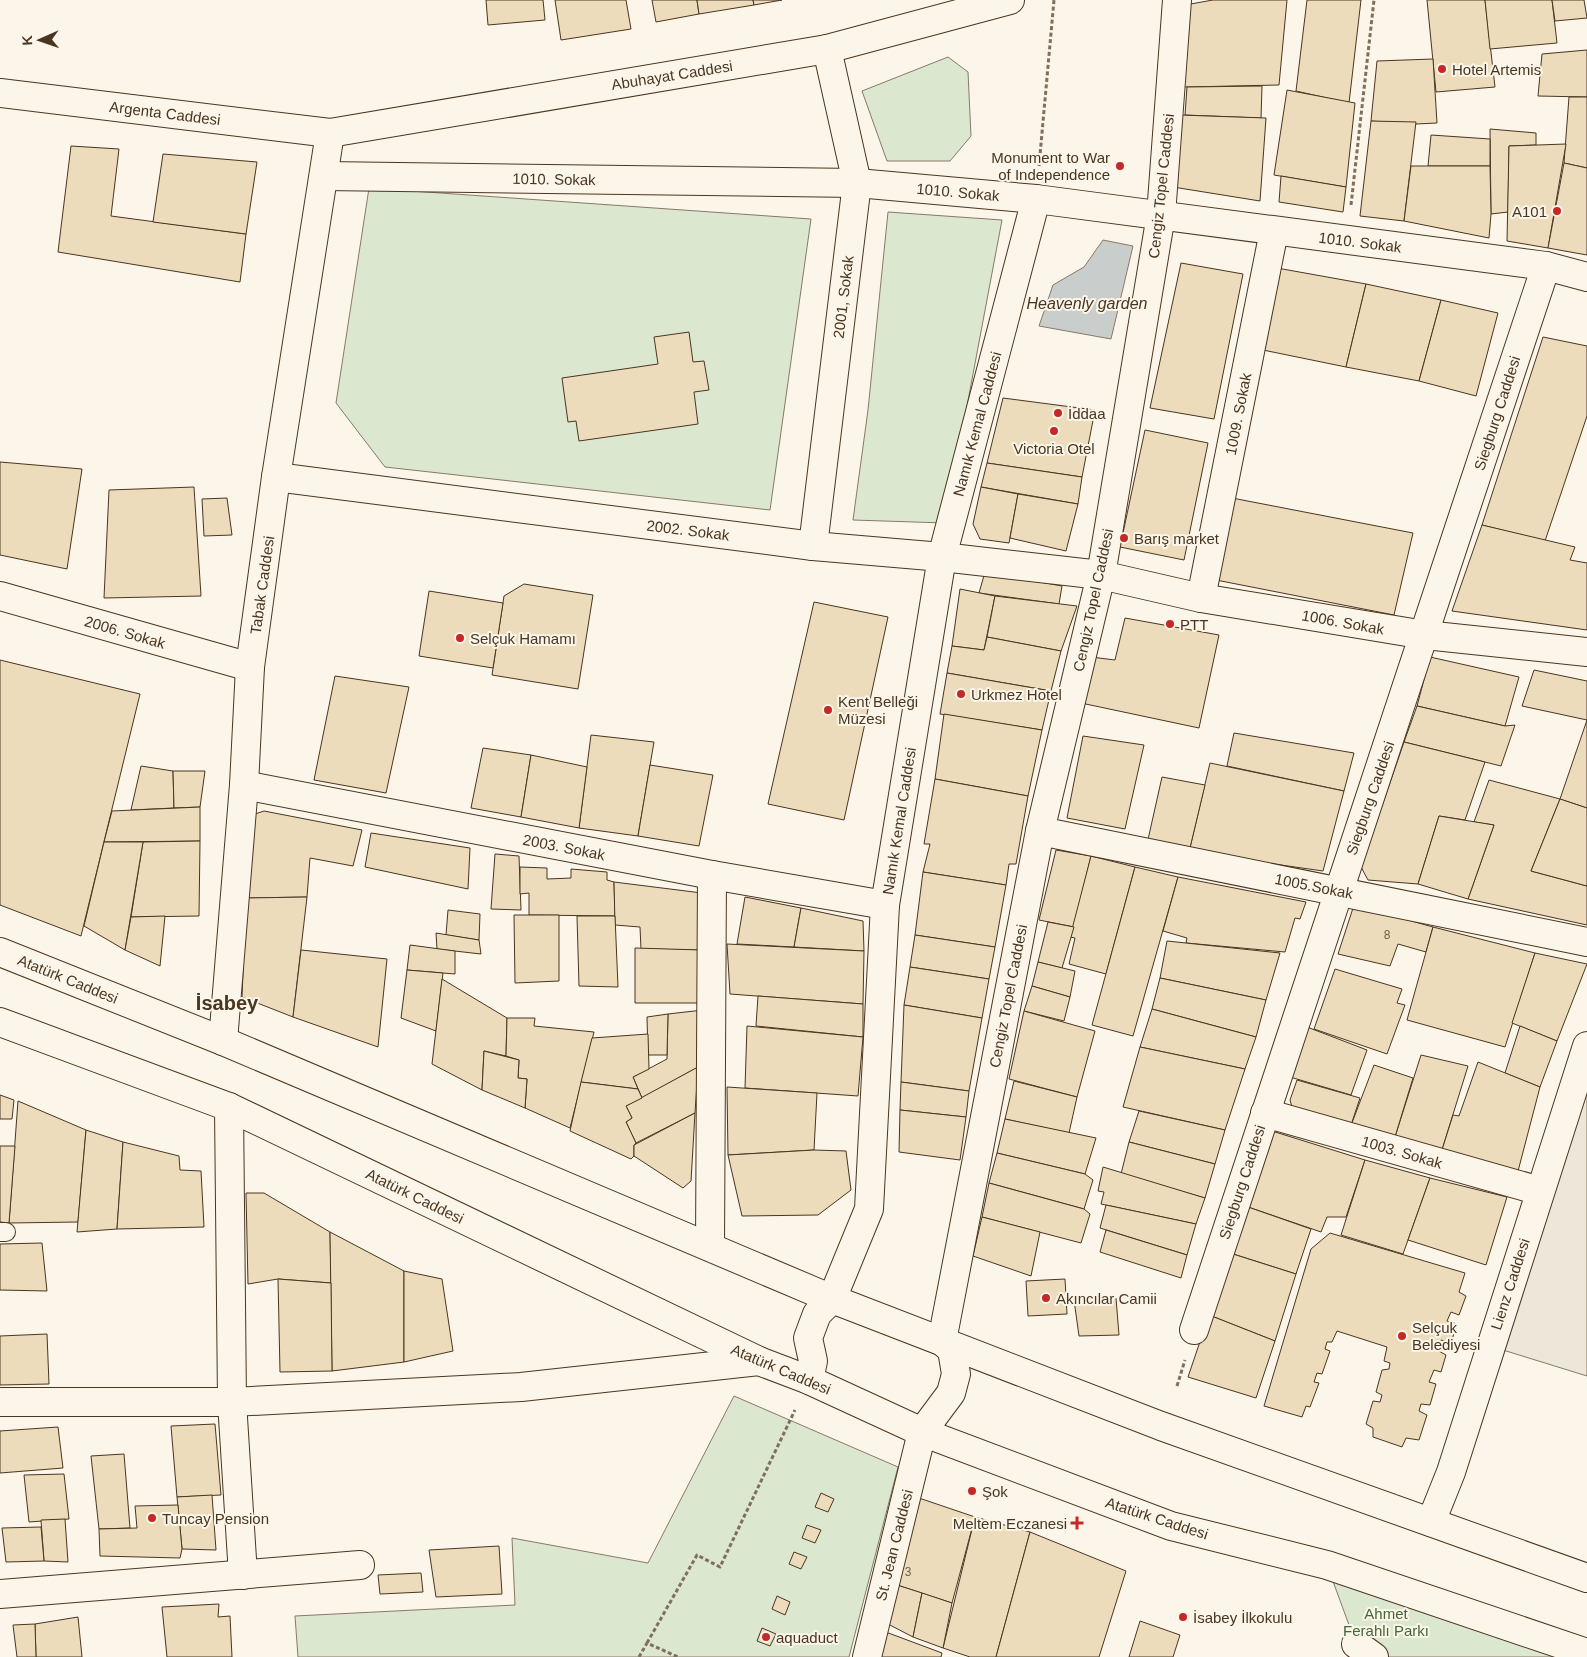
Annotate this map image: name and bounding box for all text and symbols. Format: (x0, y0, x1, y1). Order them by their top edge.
north arrow (15, 15, 65, 65)
text: K (19, 35, 35, 46)
street label: Abuhayat Caddesi (610, 57, 734, 93)
place label: Hotel Artemis (1452, 61, 1541, 78)
marker: Hotel Artemis (1436, 63, 1448, 75)
street label: Argenta Caddesi (109, 98, 221, 128)
street label: Cengiz Topel Caddesi (1145, 113, 1177, 259)
place label: Monument to War of Independence (991, 149, 1110, 183)
marker: Monument to War of Independence (1114, 160, 1126, 172)
street label: 1010. Sokak (512, 170, 596, 188)
street label: 1010. Sokak (916, 180, 1001, 204)
place label: A101 (1512, 203, 1547, 220)
marker: A101 (1551, 205, 1563, 217)
street label: 1010. Sokak (1318, 228, 1403, 256)
street label: 2001, Sokak (829, 254, 857, 339)
water label: Heavenly garden (1027, 295, 1148, 312)
street label: Namık Kemal Caddesi (949, 350, 1005, 498)
street label: Siegburg Caddesi (1470, 354, 1524, 472)
street label: 1009. Sokak (1222, 371, 1254, 457)
place label: İddaa (1068, 405, 1106, 422)
marker: İddaa (1052, 407, 1064, 419)
marker: Victoria Otel (1048, 425, 1060, 437)
place label: Victoria Otel (1013, 440, 1095, 457)
street label: 2002. Sokak (646, 516, 731, 544)
street label: Cengiz Topel Caddesi (1070, 527, 1116, 673)
place label: Barış market (1134, 530, 1220, 547)
marker: Barış market (1118, 532, 1130, 544)
street label: Tabak Caddesi (247, 535, 277, 635)
street label: 1006. Sokak (1300, 606, 1386, 638)
street label: 2006. Sokak (83, 612, 168, 652)
place label: PTT (1180, 616, 1208, 633)
marker: PTT (1164, 618, 1176, 630)
place label: Selçuk Hamamı (470, 630, 576, 647)
marker: Selçuk Hamamı (454, 632, 466, 644)
place label: Urkmez Hotel (971, 686, 1062, 703)
marker: Urkmez Hotel (955, 688, 967, 700)
place label: Kent Belleği Müzesi (838, 693, 918, 727)
marker: Kent Belleği Müzesi (822, 704, 834, 716)
street label: Siegburg Caddesi (1343, 739, 1397, 857)
street label: Namık Kemal Caddesi (879, 746, 919, 896)
street label: 2003. Sokak (521, 831, 607, 863)
street label: 1005.Sokak (1273, 870, 1355, 902)
street label: Cengiz Topel Caddesi (986, 923, 1030, 1069)
house number: 8 (1384, 928, 1391, 942)
street label: Atatürk Caddesi (15, 951, 121, 1007)
district label: İsabey (196, 992, 259, 1014)
street label: Siegburg Caddesi (1215, 1123, 1269, 1241)
street label: 1003. Sokak (1360, 1132, 1445, 1172)
street label: Atatürk Caddesi (363, 1165, 467, 1227)
street label: Lienz Caddesi (1487, 1236, 1533, 1332)
place label: Akıncılar Camii (1056, 1290, 1157, 1307)
marker: Akıncılar Camii (1040, 1292, 1052, 1304)
place label: Selçuk Belediyesi (1412, 1319, 1480, 1353)
marker: Selçuk Belediyesi (1396, 1330, 1408, 1342)
street label: Atatürk Caddesi (729, 1340, 833, 1398)
place label: Şok (982, 1483, 1008, 1500)
marker: Şok (966, 1485, 978, 1497)
street label: St. Jean Caddesi (872, 1488, 916, 1602)
street label: Atatürk Caddesi (1104, 1493, 1210, 1543)
place label: Tuncay Pension (162, 1510, 269, 1527)
marker: Tuncay Pension (146, 1512, 158, 1524)
place label: Meltem Eczanesi (953, 1515, 1067, 1532)
marker: Meltem Eczanesi (1071, 1517, 1083, 1529)
house number: 3 (905, 1565, 912, 1579)
park label: Ahmet Ferahlı Parkı (1343, 1605, 1429, 1639)
place label: İsabey İlkokulu (1193, 1609, 1292, 1626)
marker: İsabey İlkokulu (1177, 1611, 1189, 1623)
place label: aquaduct (776, 1629, 839, 1646)
marker: aquaduct (760, 1631, 772, 1643)

